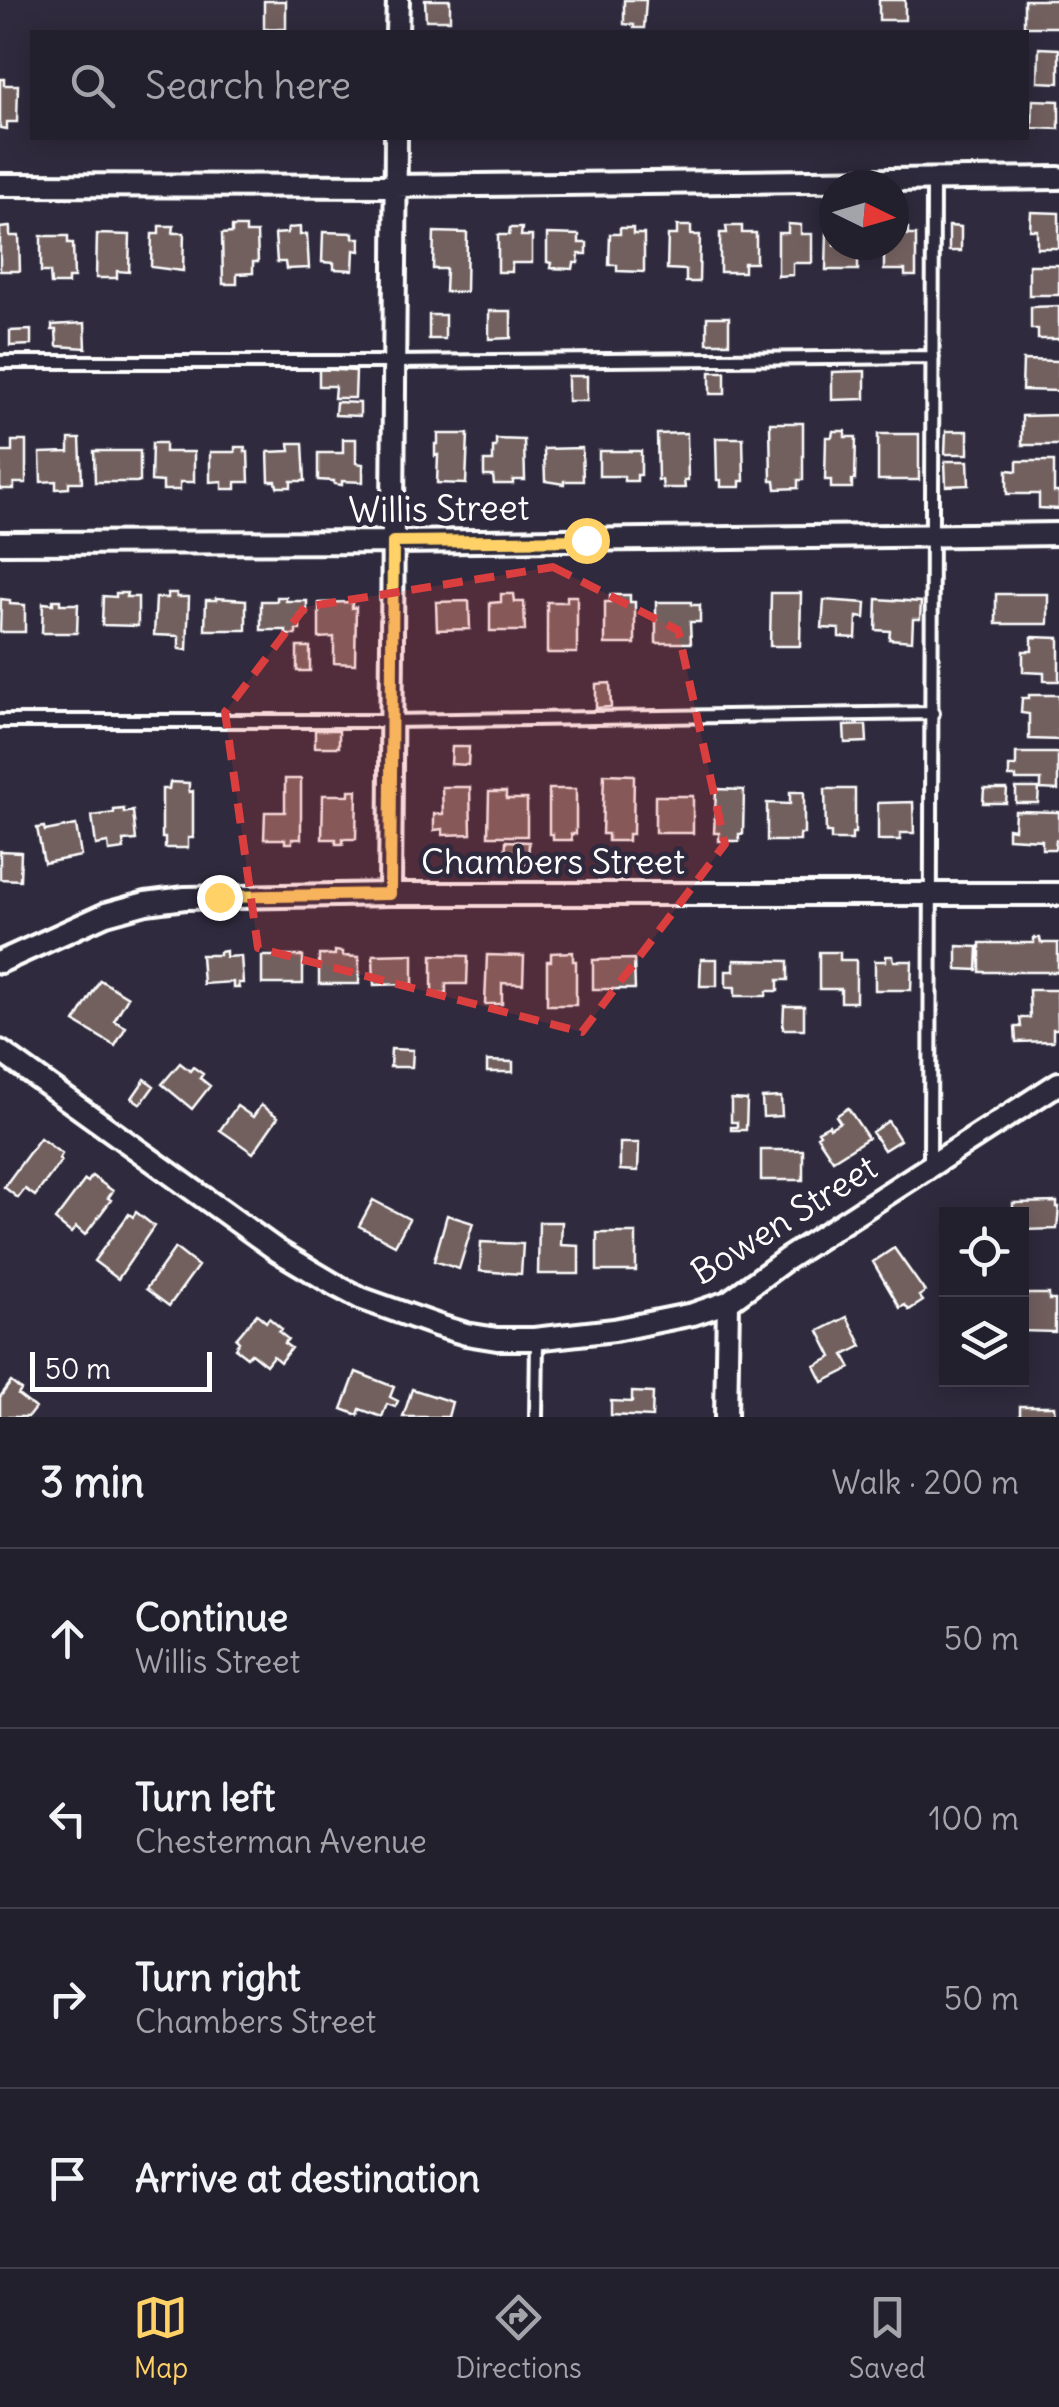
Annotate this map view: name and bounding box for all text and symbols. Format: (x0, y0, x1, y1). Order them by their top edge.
search box (30, 30, 1029, 140)
icon: search (65, 58, 120, 113)
text: Search here (145, 62, 351, 109)
north arrow (819, 170, 909, 260)
street label: Willis Street (348, 484, 530, 532)
route start (564, 518, 610, 564)
street label: Chambers Street (421, 839, 685, 883)
route end (197, 875, 243, 921)
street label: Bowen Street (682, 1144, 885, 1294)
map controls (939, 1207, 1029, 1387)
button: locate (939, 1207, 1029, 1297)
button: layers (939, 1297, 1029, 1387)
scale bar (30, 1347, 212, 1392)
text: 50 m (45, 1351, 111, 1387)
text: 3 min (40, 1456, 144, 1508)
text: Walk · 200 m (832, 1462, 1019, 1503)
text: Continue (135, 1594, 288, 1641)
icon: ahead (40, 1611, 95, 1666)
text: 50 m (944, 1618, 1019, 1659)
text: Willis Street (135, 1641, 300, 1682)
text: Turn left (135, 1774, 275, 1821)
icon: left (40, 1791, 95, 1846)
text: 100 m (929, 1798, 1019, 1839)
text: Chesterman Avenue (135, 1821, 427, 1862)
text: Turn right (135, 1954, 301, 2001)
icon: right (40, 1971, 95, 2026)
text: 50 m (944, 1978, 1019, 2019)
text: Chambers Street (135, 2001, 376, 2042)
icon: arrive (40, 2151, 95, 2206)
text: Arrive at destination (135, 2155, 480, 2202)
tab: Map (133, 2290, 188, 2386)
tab: Directions (455, 2290, 582, 2386)
tab: Saved (849, 2290, 926, 2386)

